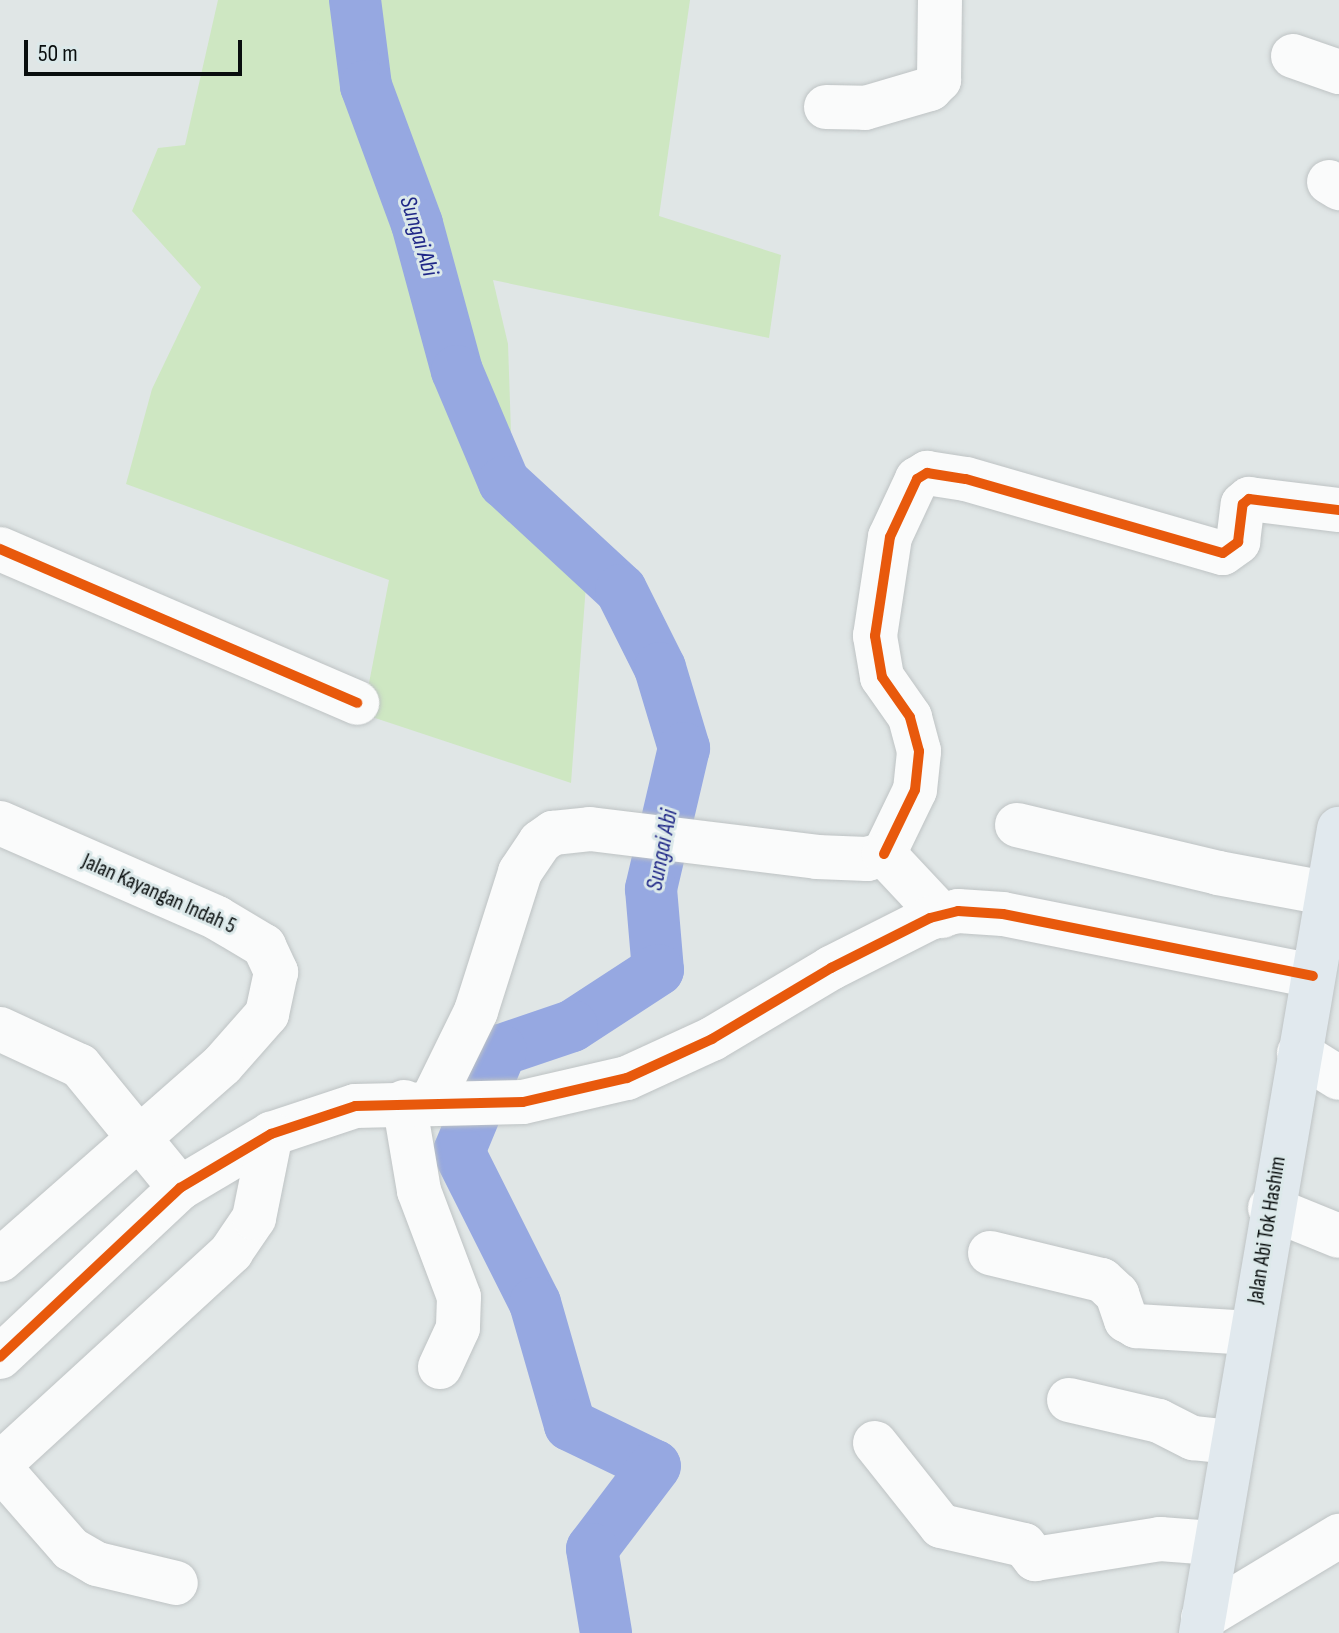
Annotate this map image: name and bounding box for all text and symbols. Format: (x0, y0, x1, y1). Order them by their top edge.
scale bar (28, 24, 246, 74)
text: 50 m (38, 39, 78, 68)
water label: Sungai Abi (393, 193, 445, 279)
water label: Sungai Abi (640, 807, 684, 893)
street label: Jalan Kayangan Indah 5 (78, 848, 240, 940)
street label: Jalan Abi Tok Hashim (1242, 1155, 1292, 1305)

